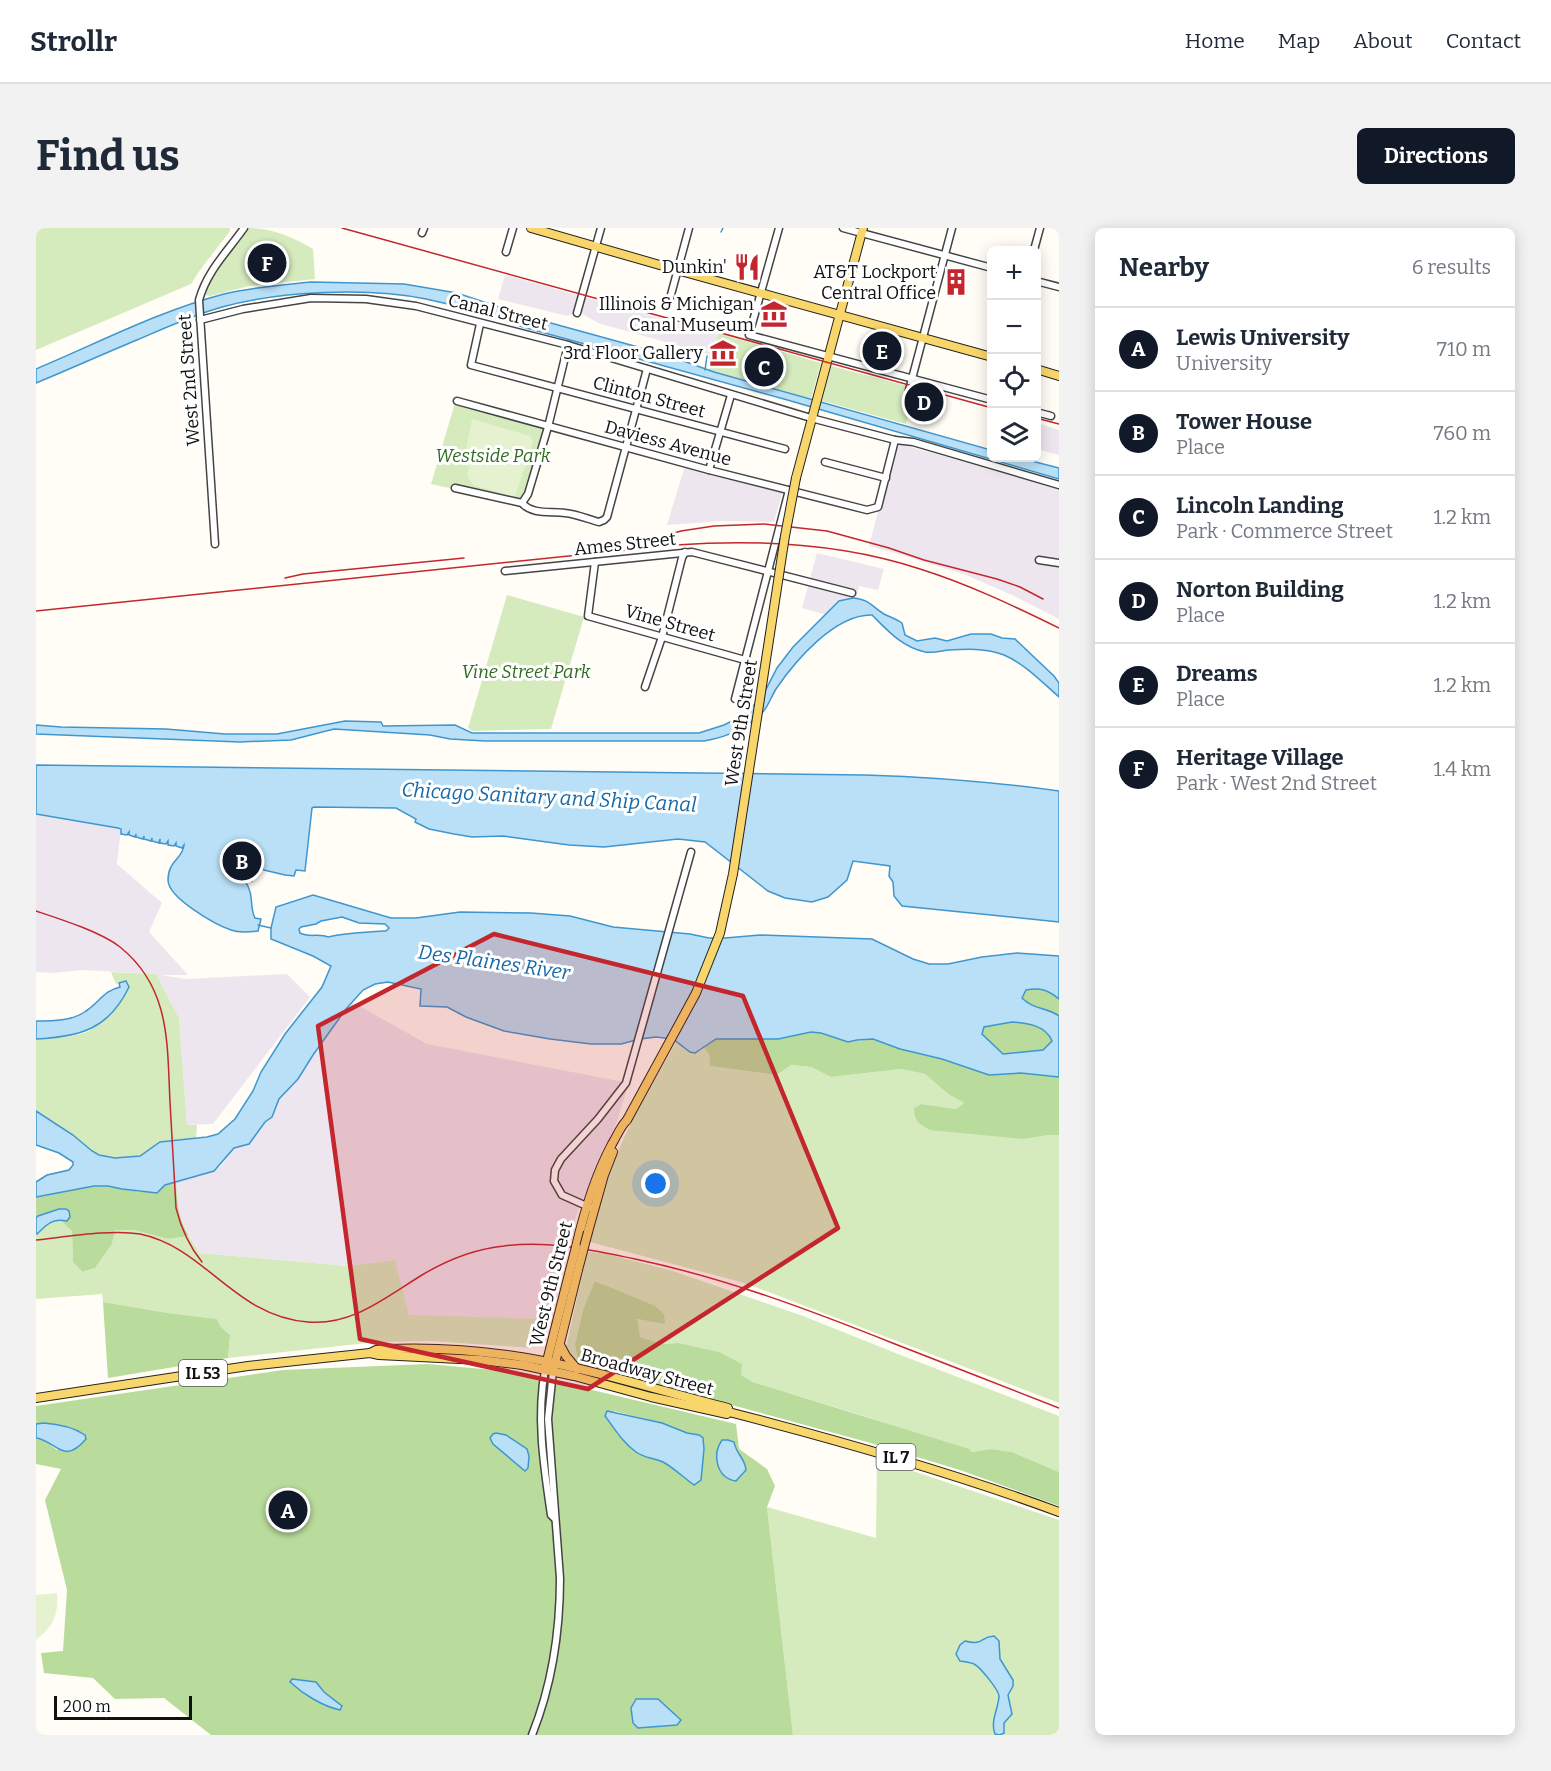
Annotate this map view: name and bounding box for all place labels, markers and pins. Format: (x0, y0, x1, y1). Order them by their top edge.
pin: F (248, 240, 286, 285)
restaurant icon: Dunkin' (732, 252, 762, 282)
place label: Dunkin' (662, 256, 727, 278)
place label: AT&T Lockport Central Office (813, 261, 936, 304)
building icon: AT&T Lockport Central Office (941, 267, 971, 297)
place label: Illinois & Michigan Canal Museum (599, 293, 755, 336)
museum icon: Illinois & Michigan Canal Museum (759, 299, 789, 329)
pin: E (862, 328, 902, 374)
museum icon: 3rd Floor Gallery (708, 338, 738, 368)
place label: 3rd Floor Gallery (563, 342, 703, 364)
pin: C (744, 344, 784, 390)
pin: D (904, 380, 944, 424)
pin: B (222, 838, 262, 884)
pin: A (268, 1488, 308, 1532)

